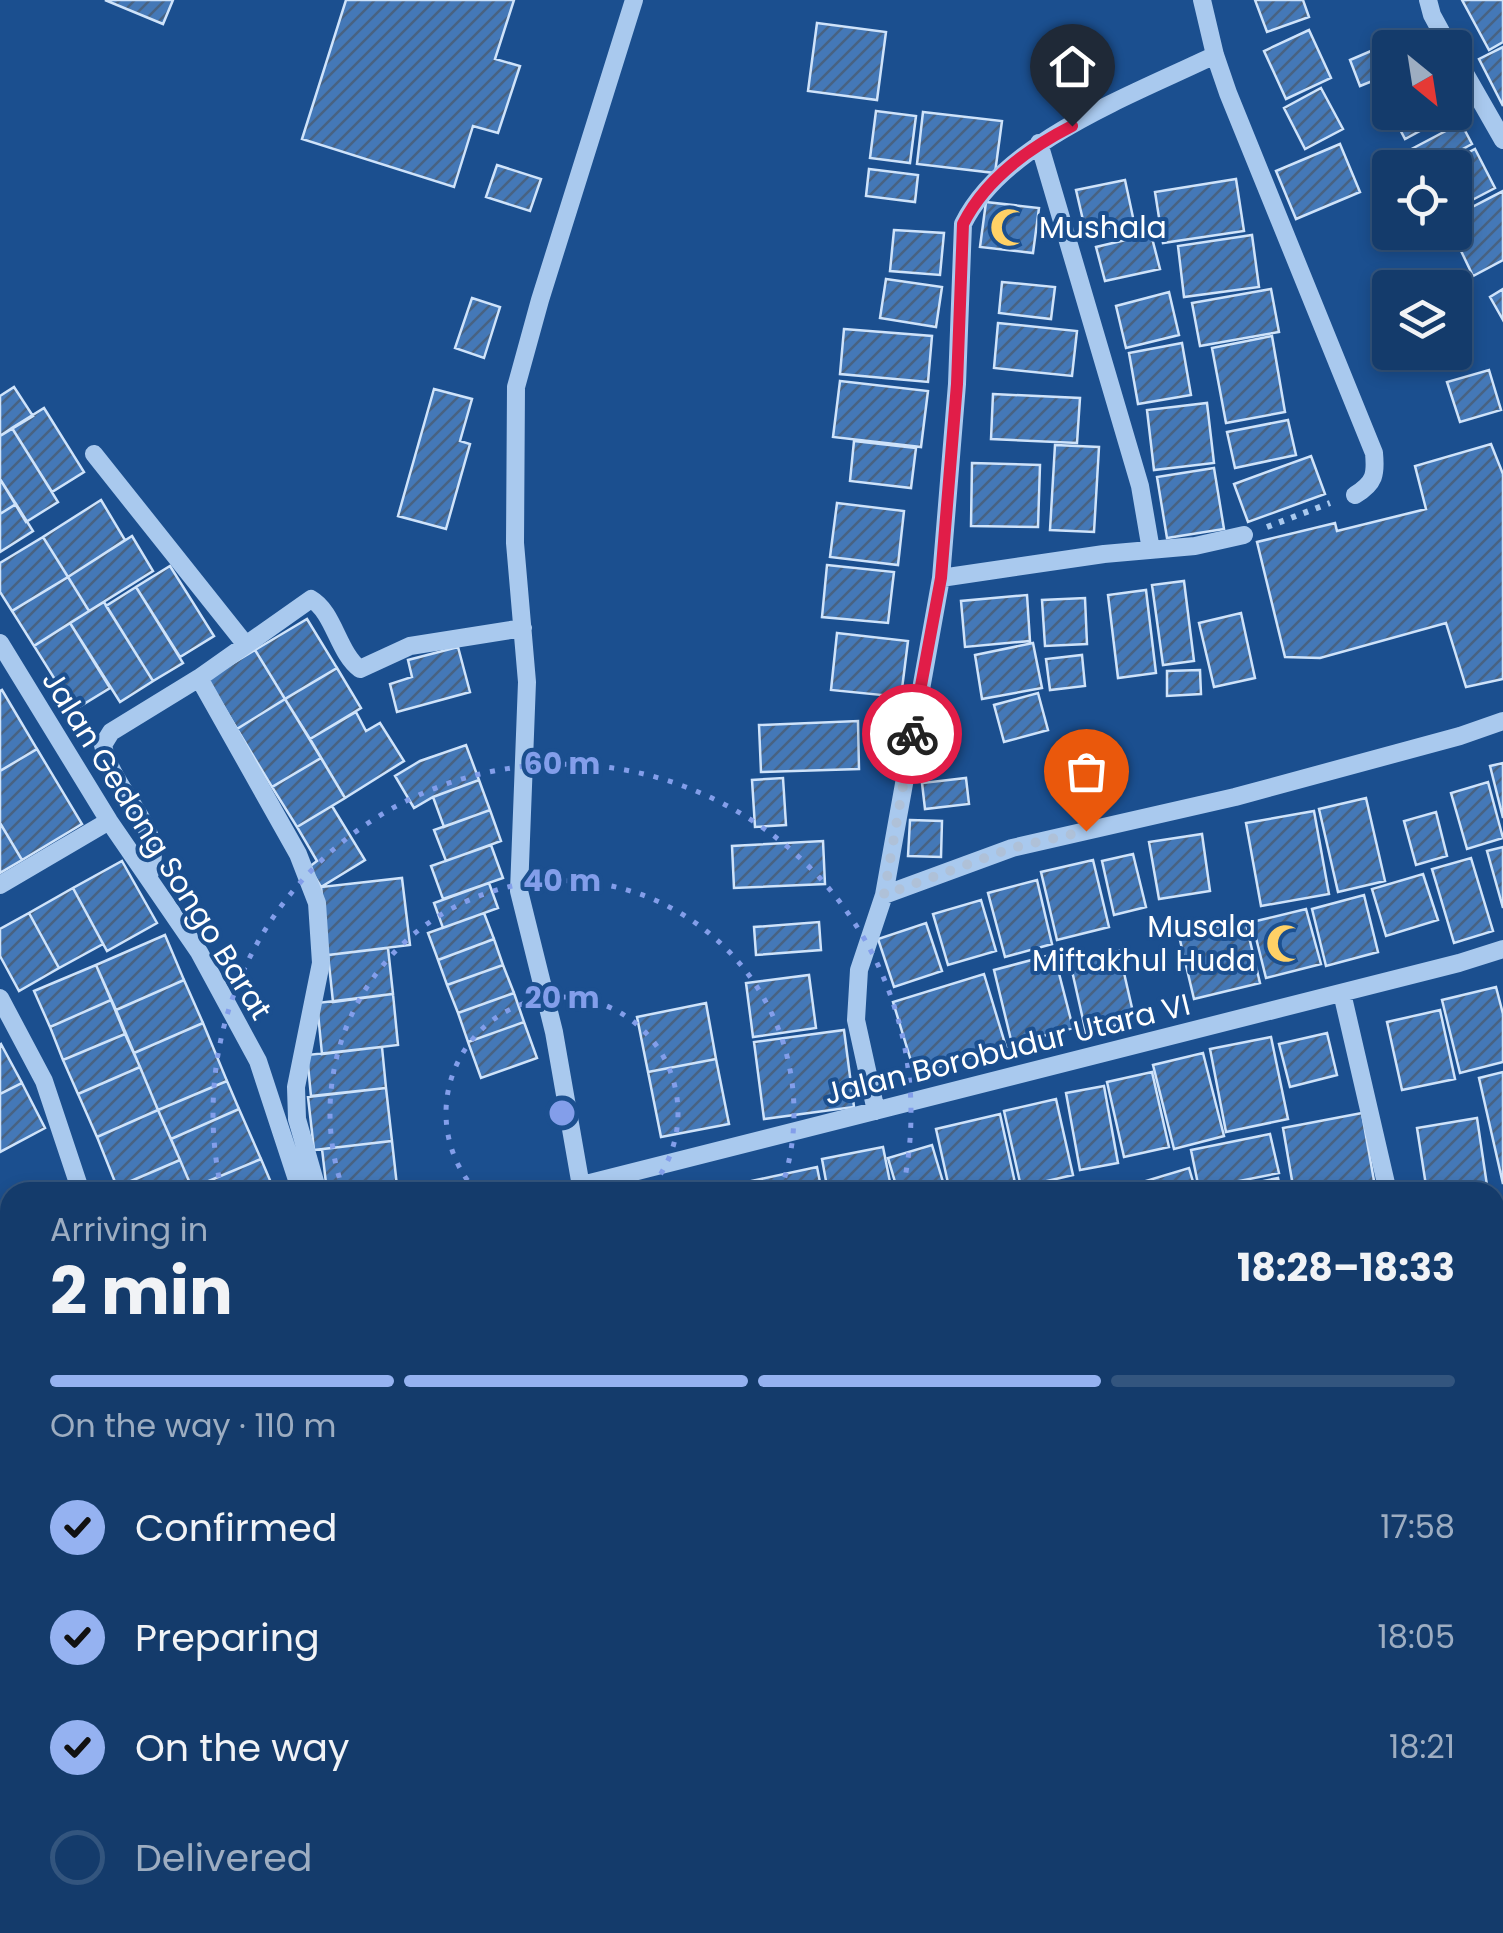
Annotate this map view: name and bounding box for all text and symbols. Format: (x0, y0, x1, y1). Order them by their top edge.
pin (1030, 24, 1115, 127)
north arrow (1372, 30, 1472, 130)
map controls (1372, 30, 1472, 370)
icon: home (1045, 39, 1100, 94)
button: locate (1372, 150, 1472, 250)
mosque icon: Mushala (988, 206, 1030, 248)
place label: Mushala (1039, 206, 1167, 249)
button: layers (1372, 270, 1472, 370)
street label: Jalan Gedong Songo Barat (32, 662, 282, 1028)
courier (862, 684, 962, 784)
icon: bike (885, 707, 940, 762)
pin (1044, 729, 1129, 832)
text: 60 m (524, 742, 600, 785)
icon: bag (1059, 744, 1114, 799)
text: 40 m (523, 859, 601, 902)
place label: Musala Miftakhul Huda (1032, 905, 1256, 982)
mosque icon: Musala Miftakhul Huda (1265, 922, 1307, 964)
text: 20 m (525, 976, 599, 1019)
street label: Jalan Borobudur Utara VI (819, 983, 1195, 1115)
centre of rings (544, 1095, 580, 1131)
text: Arriving in (50, 1207, 208, 1252)
text: 18:28–18:33 (1237, 1241, 1455, 1294)
text: 2 min (50, 1246, 233, 1337)
text: On the way · 110 m (50, 1403, 337, 1448)
icon: check (50, 1500, 105, 1555)
text: Confirmed (135, 1501, 337, 1554)
text: 17:58 (1380, 1504, 1455, 1549)
icon: check (50, 1610, 105, 1665)
text: Preparing (135, 1611, 320, 1664)
text: 18:05 (1378, 1614, 1455, 1659)
icon: check (50, 1720, 105, 1775)
text: On the way (135, 1721, 349, 1774)
text: 18:21 (1389, 1724, 1455, 1769)
text: Delivered (135, 1831, 312, 1884)

